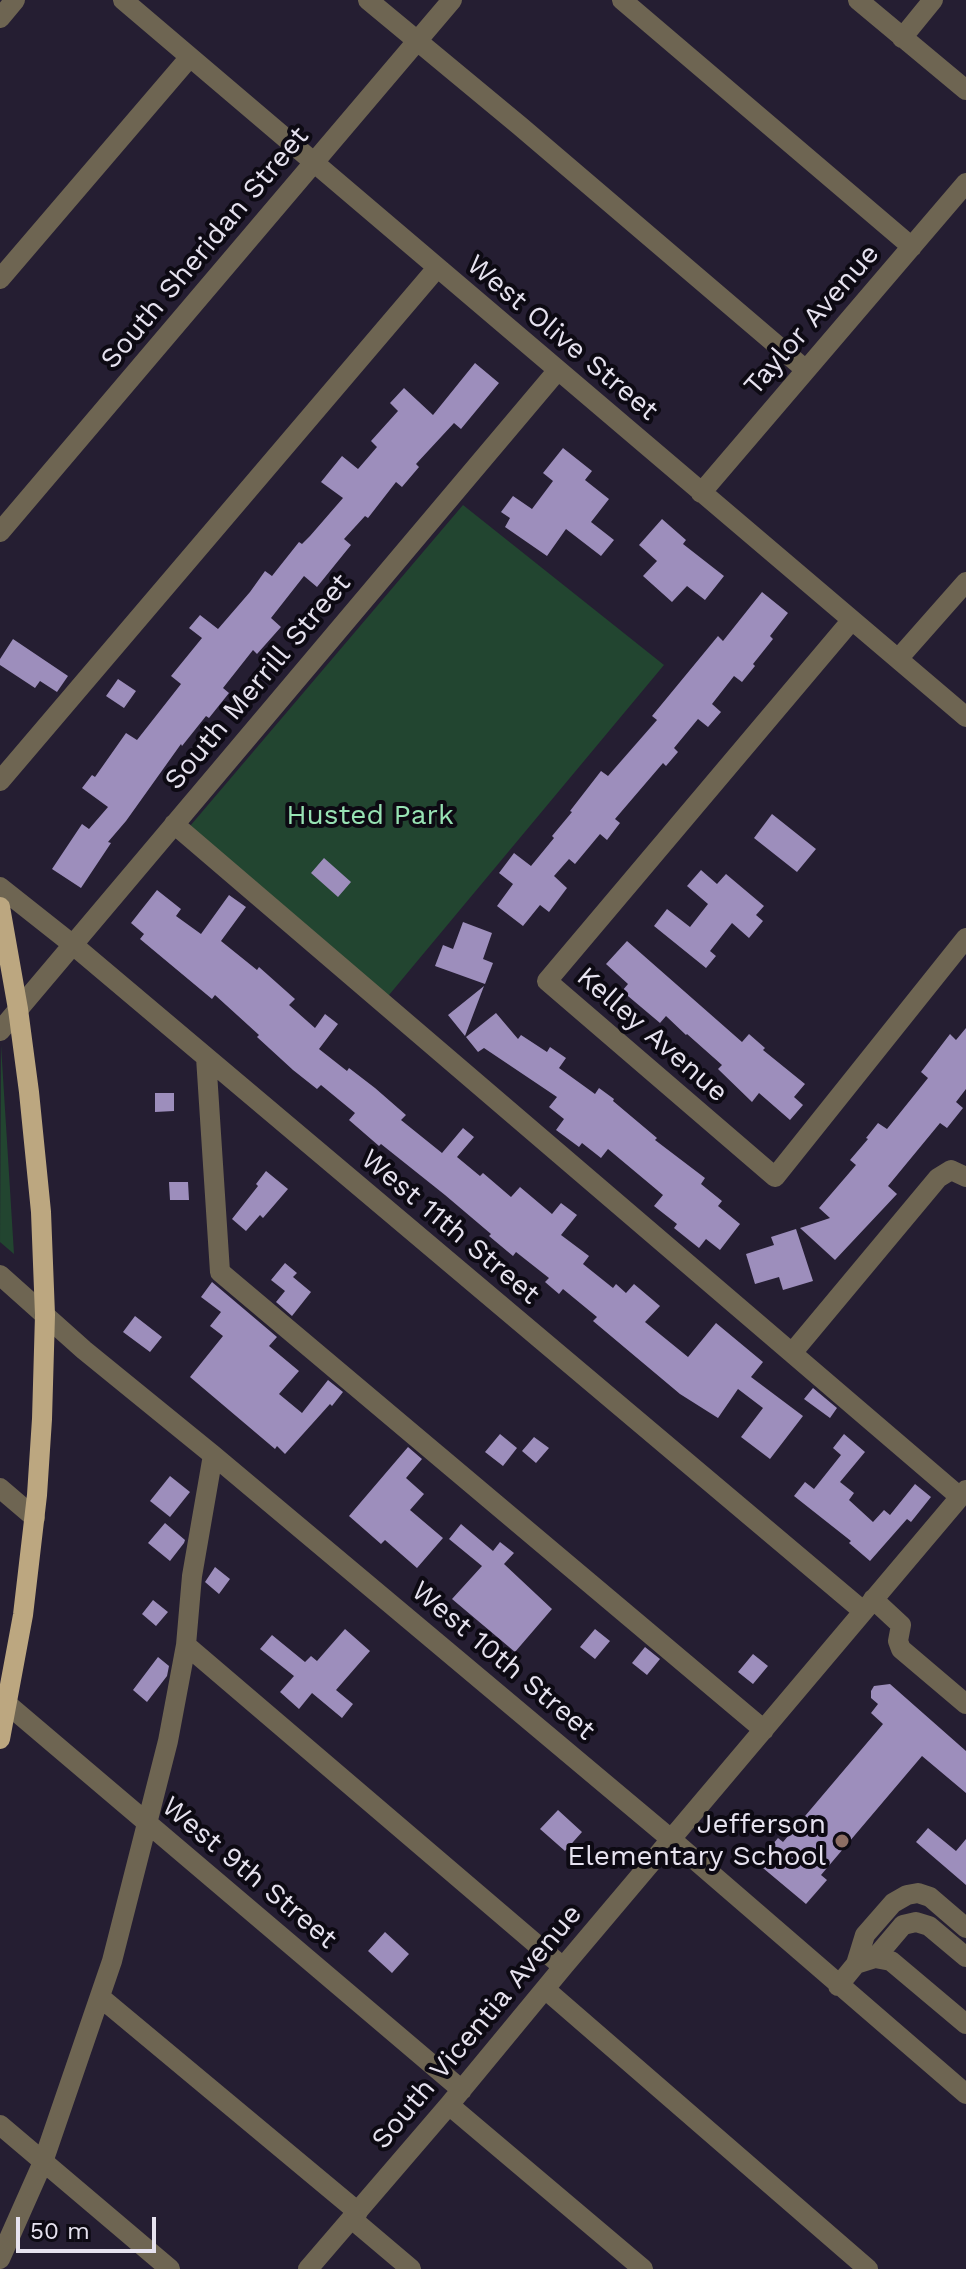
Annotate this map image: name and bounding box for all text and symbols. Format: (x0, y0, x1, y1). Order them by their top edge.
street label: South Sheridan Street (94, 120, 316, 376)
street label: Taylor Avenue (737, 238, 887, 402)
street label: West Olive Street (459, 248, 665, 428)
street label: South Merrill Street (158, 567, 358, 797)
park label: Husted Park (286, 799, 454, 833)
street label: Kelley Avenue (570, 960, 734, 1110)
street label: West 11th Street (354, 1142, 546, 1312)
street label: West 10th Street (404, 1574, 602, 1748)
street label: West 9th Street (155, 1790, 343, 1956)
place label: Jefferson Elementary School (567, 1808, 826, 1874)
marker: Jefferson Elementary School (833, 1832, 851, 1850)
street label: South Vicentia Avenue (365, 1898, 589, 2156)
scale bar (20, 2201, 160, 2251)
text: 50 m (30, 2217, 90, 2245)

